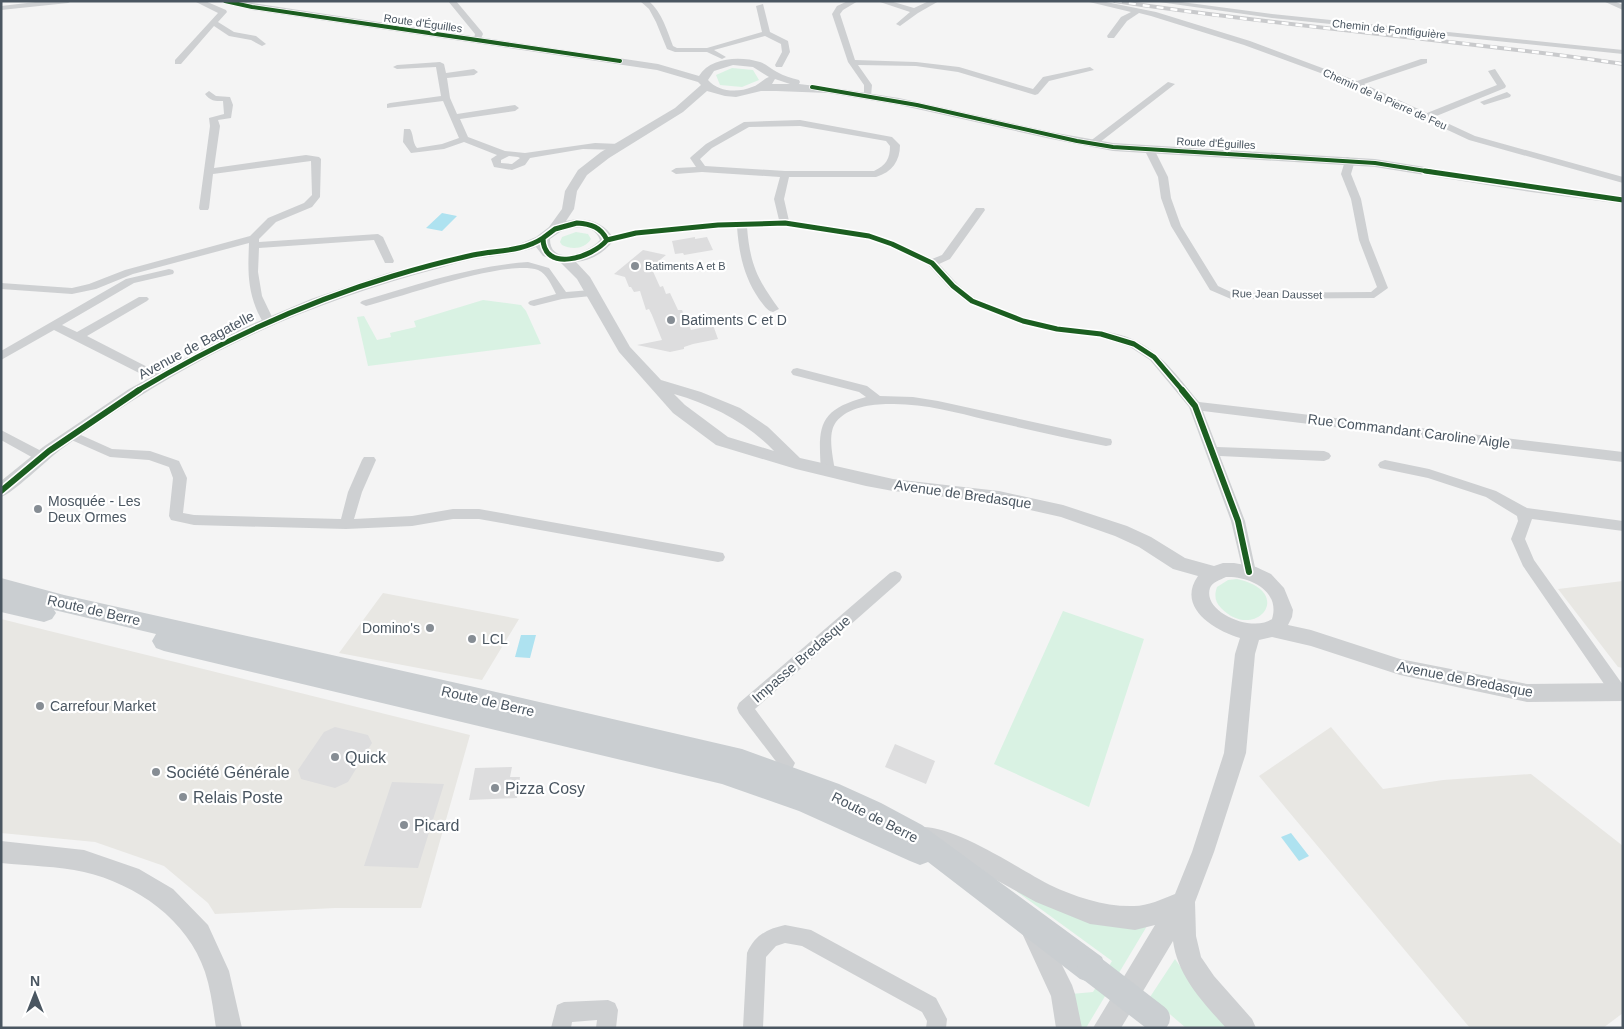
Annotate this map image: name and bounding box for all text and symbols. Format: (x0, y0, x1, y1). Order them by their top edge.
street label: Route d'Éguilles (383, 12, 464, 35)
street label: Chemin de Fontfiguière (1332, 17, 1446, 41)
street label: Chemin de la Pierre de Feu (1321, 66, 1449, 132)
street label: Route d'Éguilles (1176, 135, 1256, 151)
marker: Batiments A et B (629, 260, 641, 272)
place label: Batiments A et B (645, 260, 726, 272)
street label: Rue Jean Dausset (1232, 287, 1322, 301)
street label: Avenue de Bagatelle (135, 308, 257, 382)
place label: Batiments C et D (681, 312, 787, 328)
marker: Batiments C et D (665, 314, 677, 326)
street label: Rue Commandant Caroline Aigle (1307, 411, 1511, 451)
street label: Avenue de Bredasque (893, 476, 1033, 512)
place label: Mosquée - Les Deux Ormes (48, 493, 141, 525)
marker: Mosquée - Les Deux Ormes (32, 503, 44, 515)
street label: Route de Berre (46, 592, 142, 629)
street label: Impasse Bredasque (749, 612, 853, 706)
place label: Domino's (362, 620, 420, 636)
marker: Domino's (424, 622, 436, 634)
place label: LCL (482, 631, 508, 647)
marker: LCL (466, 633, 478, 645)
street label: Avenue de Bredasque (1396, 658, 1535, 700)
street label: Route de Berre (440, 683, 536, 720)
place label: Carrefour Market (50, 698, 156, 714)
marker: Carrefour Market (34, 700, 46, 712)
place label: Quick (345, 749, 387, 766)
marker: Quick (329, 751, 341, 763)
place label: Société Générale (166, 764, 290, 781)
marker: Société Générale (150, 766, 162, 778)
place label: Pizza Cosy (505, 780, 585, 797)
marker: Pizza Cosy (489, 782, 501, 794)
street label: Route de Berre (829, 788, 921, 846)
place label: Relais Poste (193, 789, 283, 806)
marker: Relais Poste (177, 791, 189, 803)
place label: Picard (414, 817, 459, 834)
marker: Picard (398, 819, 410, 831)
north arrow (10, 969, 60, 1019)
text: N (30, 973, 40, 989)

